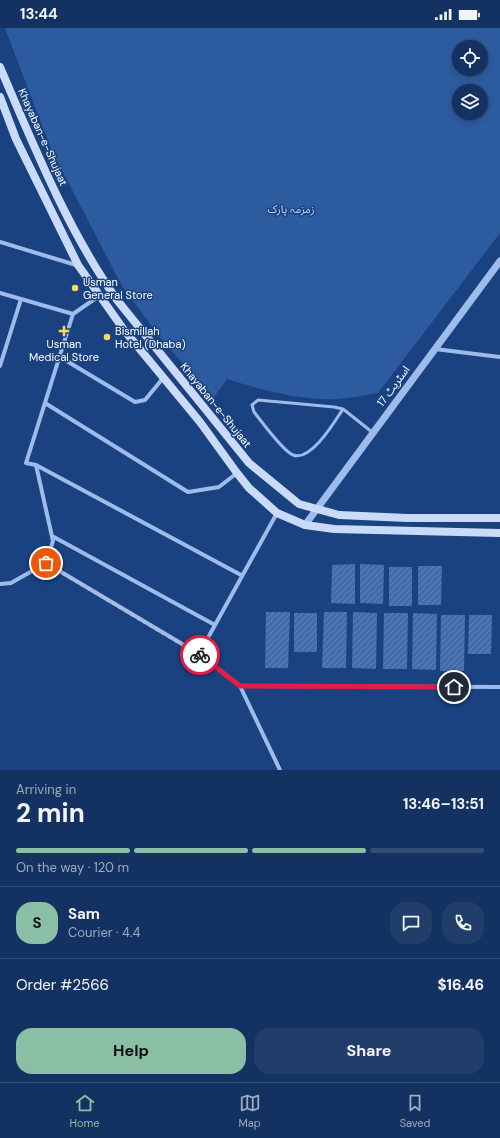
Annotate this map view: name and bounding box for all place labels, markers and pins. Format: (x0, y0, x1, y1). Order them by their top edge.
place label: Usman General Store (83, 275, 153, 302)
marker: Usman General Store (70, 283, 80, 293)
place label: Bismillah Hotel (Dhaba) (115, 324, 186, 351)
marker: Usman Medical Store (59, 326, 69, 336)
marker: Bismillah Hotel (Dhaba) (102, 332, 112, 342)
place label: Usman Medical Store (29, 337, 99, 364)
pin (29, 546, 63, 580)
pin (437, 670, 471, 704)

